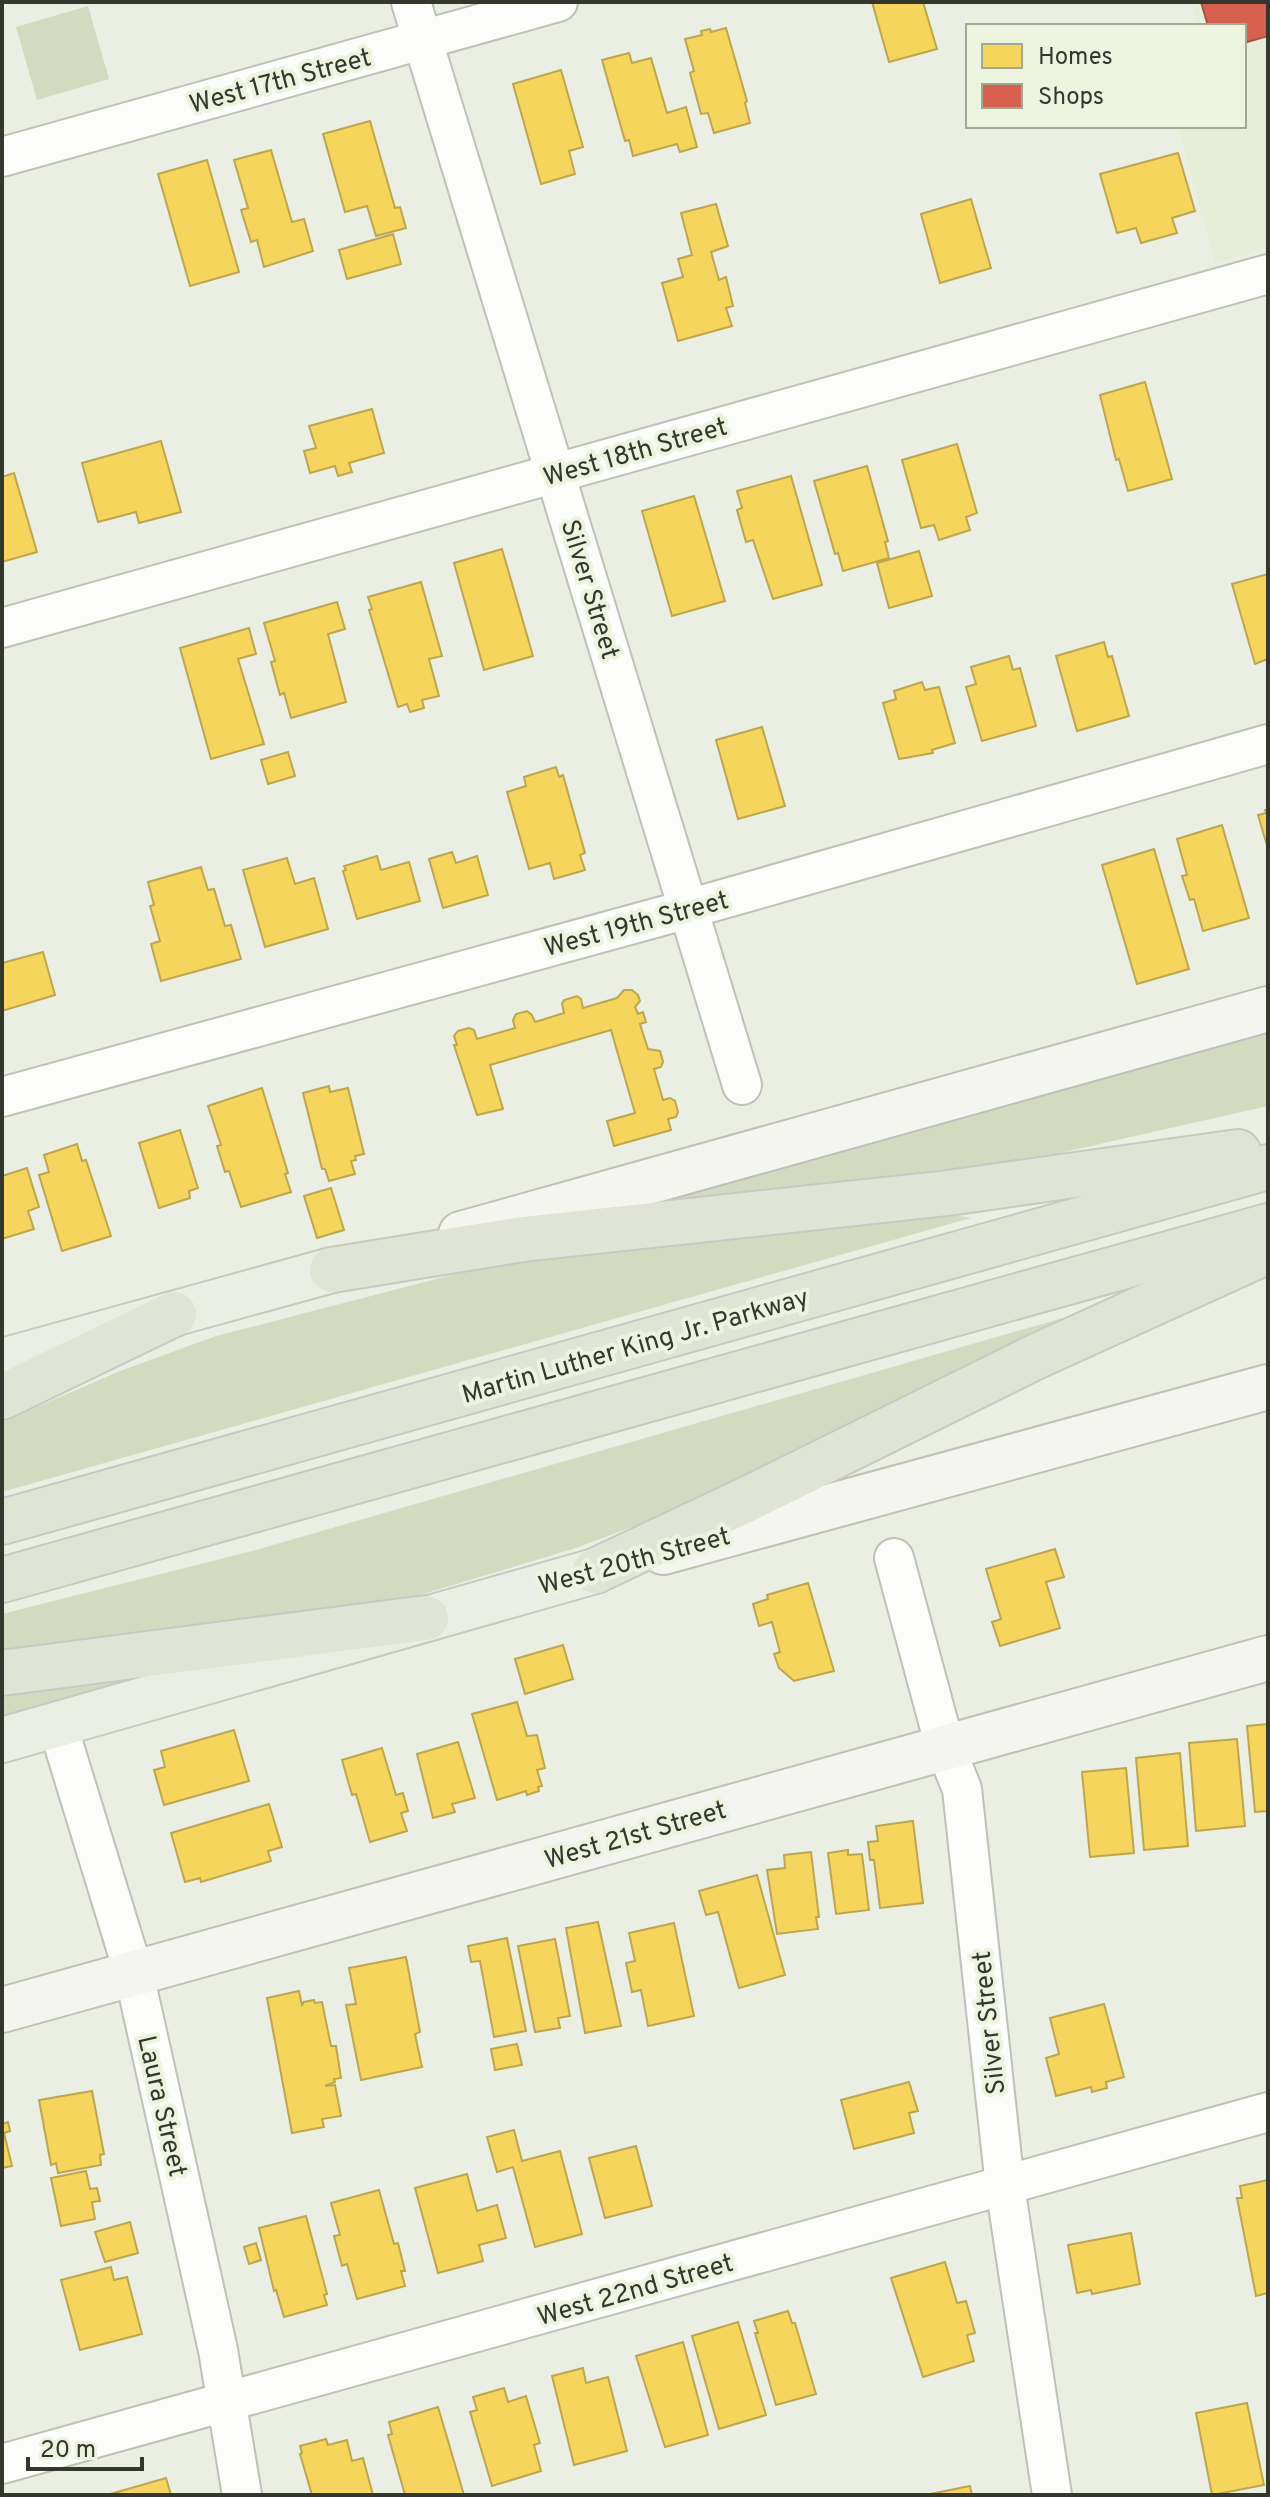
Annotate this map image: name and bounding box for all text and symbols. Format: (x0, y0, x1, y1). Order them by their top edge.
legend (966, 24, 1246, 128)
street label: West 17th Street (186, 42, 375, 123)
text: Homes (1038, 43, 1113, 73)
text: Shops (1038, 83, 1104, 113)
street label: West 18th Street (540, 411, 731, 495)
street label: Silver Street (552, 516, 625, 664)
street label: West 19th Street (541, 885, 733, 966)
street label: Martin Luther King Jr. Parkway (458, 1282, 813, 1413)
street label: West 20th Street (535, 1521, 734, 1604)
street label: West 21st Street (541, 1795, 730, 1878)
street label: Silver Street (967, 1949, 1014, 2096)
street label: Laura Street (128, 2033, 193, 2180)
street label: West 22nd Street (534, 2248, 737, 2335)
scale bar (28, 2421, 142, 2471)
text: 20 m (40, 2436, 96, 2466)

